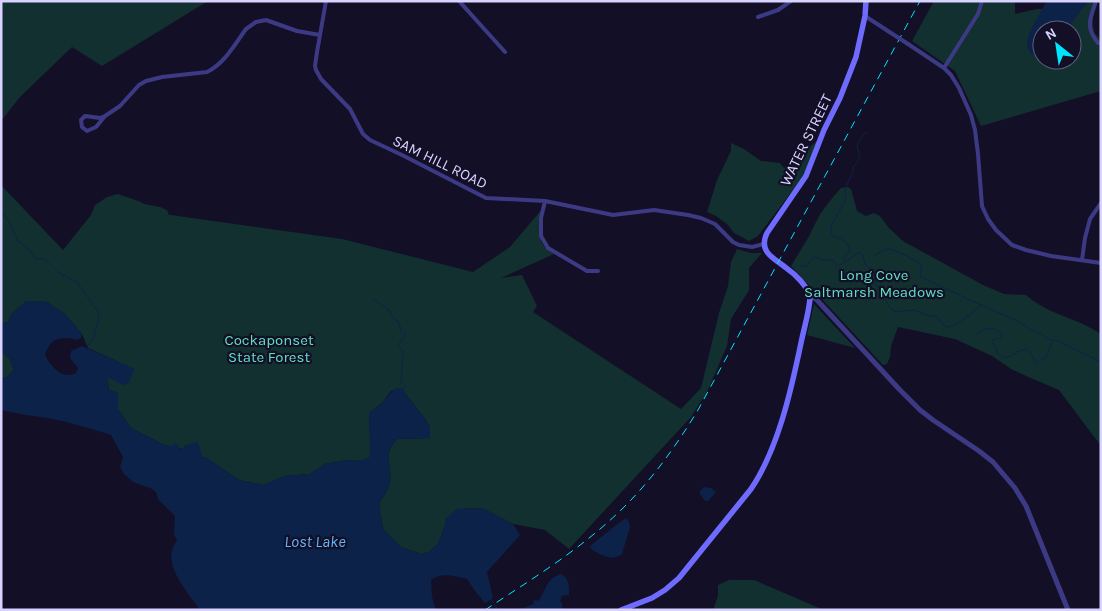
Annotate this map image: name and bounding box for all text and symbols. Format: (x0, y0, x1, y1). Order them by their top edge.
north arrow (1032, 20, 1082, 70)
text: N (1042, 24, 1059, 44)
street label: WATER STREET (776, 91, 836, 189)
street label: SAM HILL ROAD (390, 131, 490, 193)
park label: Long Cove Saltmarsh Meadows (804, 266, 944, 301)
park label: Cockaponset State Forest (224, 331, 314, 366)
water label: Lost Lake (284, 532, 346, 551)

